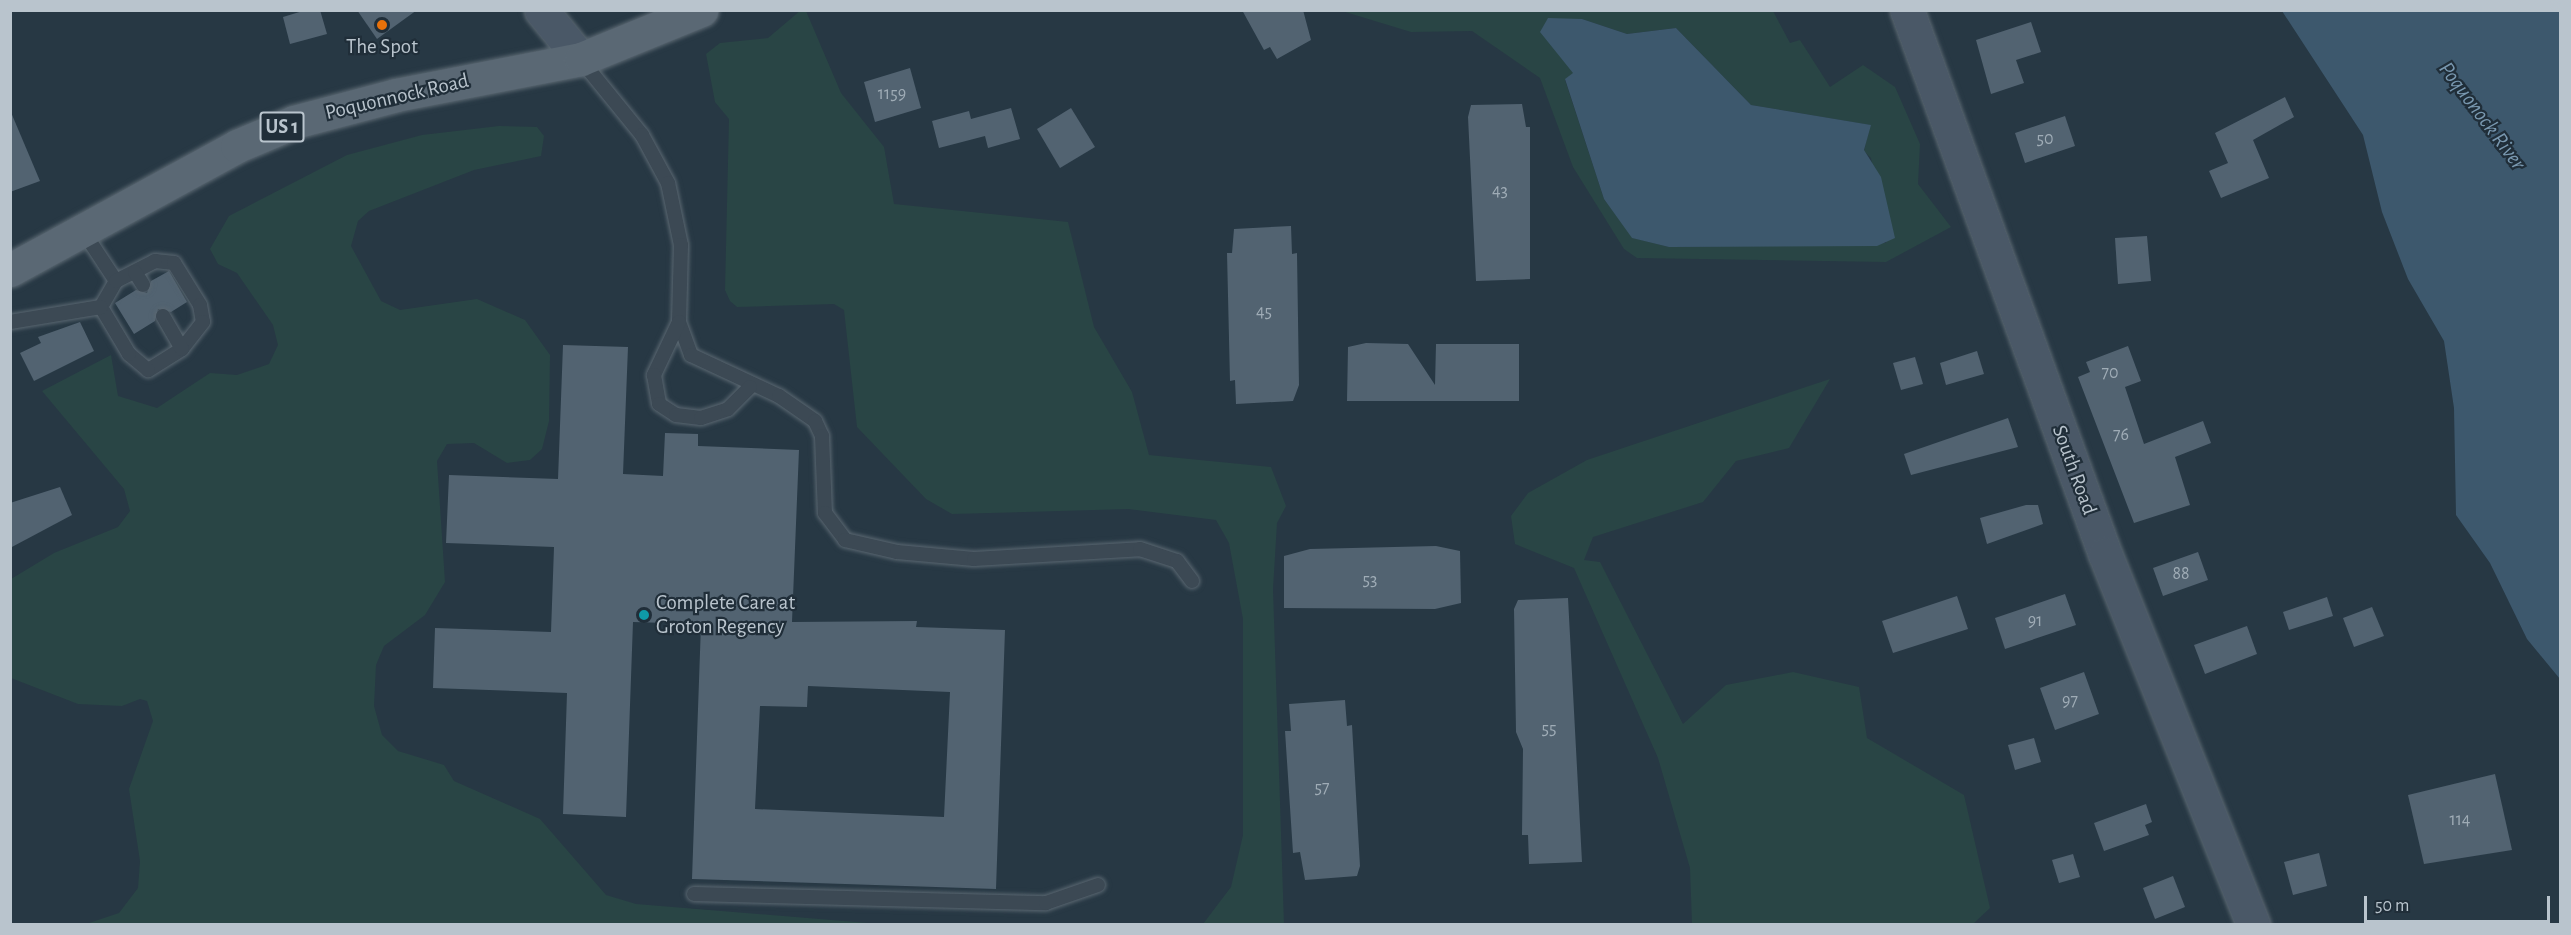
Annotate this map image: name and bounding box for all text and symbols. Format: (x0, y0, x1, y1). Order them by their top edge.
marker: The Spot (375, 18, 389, 32)
place label: The Spot (346, 34, 418, 60)
water label: Poquonock River (2433, 57, 2531, 175)
street label: Poquonnock Road (323, 68, 471, 126)
house number: 1159 (878, 83, 906, 105)
road number: US 1 (260, 110, 304, 144)
house number: 50 (2036, 128, 2054, 150)
house number: 43 (1492, 180, 1508, 202)
house number: 45 (1256, 301, 1272, 323)
house number: 70 (2101, 362, 2119, 384)
street label: South Road (2046, 422, 2102, 518)
house number: 76 (2113, 424, 2129, 446)
house number: 88 (2172, 563, 2190, 585)
house number: 53 (1363, 569, 1377, 591)
place label: Complete Care at Groton Regency (656, 590, 795, 640)
marker: Complete Care at Groton Regency (637, 608, 651, 622)
house number: 91 (2028, 610, 2042, 632)
house number: 97 (2062, 690, 2078, 712)
house number: 55 (1541, 718, 1557, 740)
house number: 57 (1314, 777, 1330, 799)
house number: 114 (2449, 809, 2471, 831)
scale bar (2367, 884, 2553, 922)
text: 50 m (2375, 897, 2409, 915)

